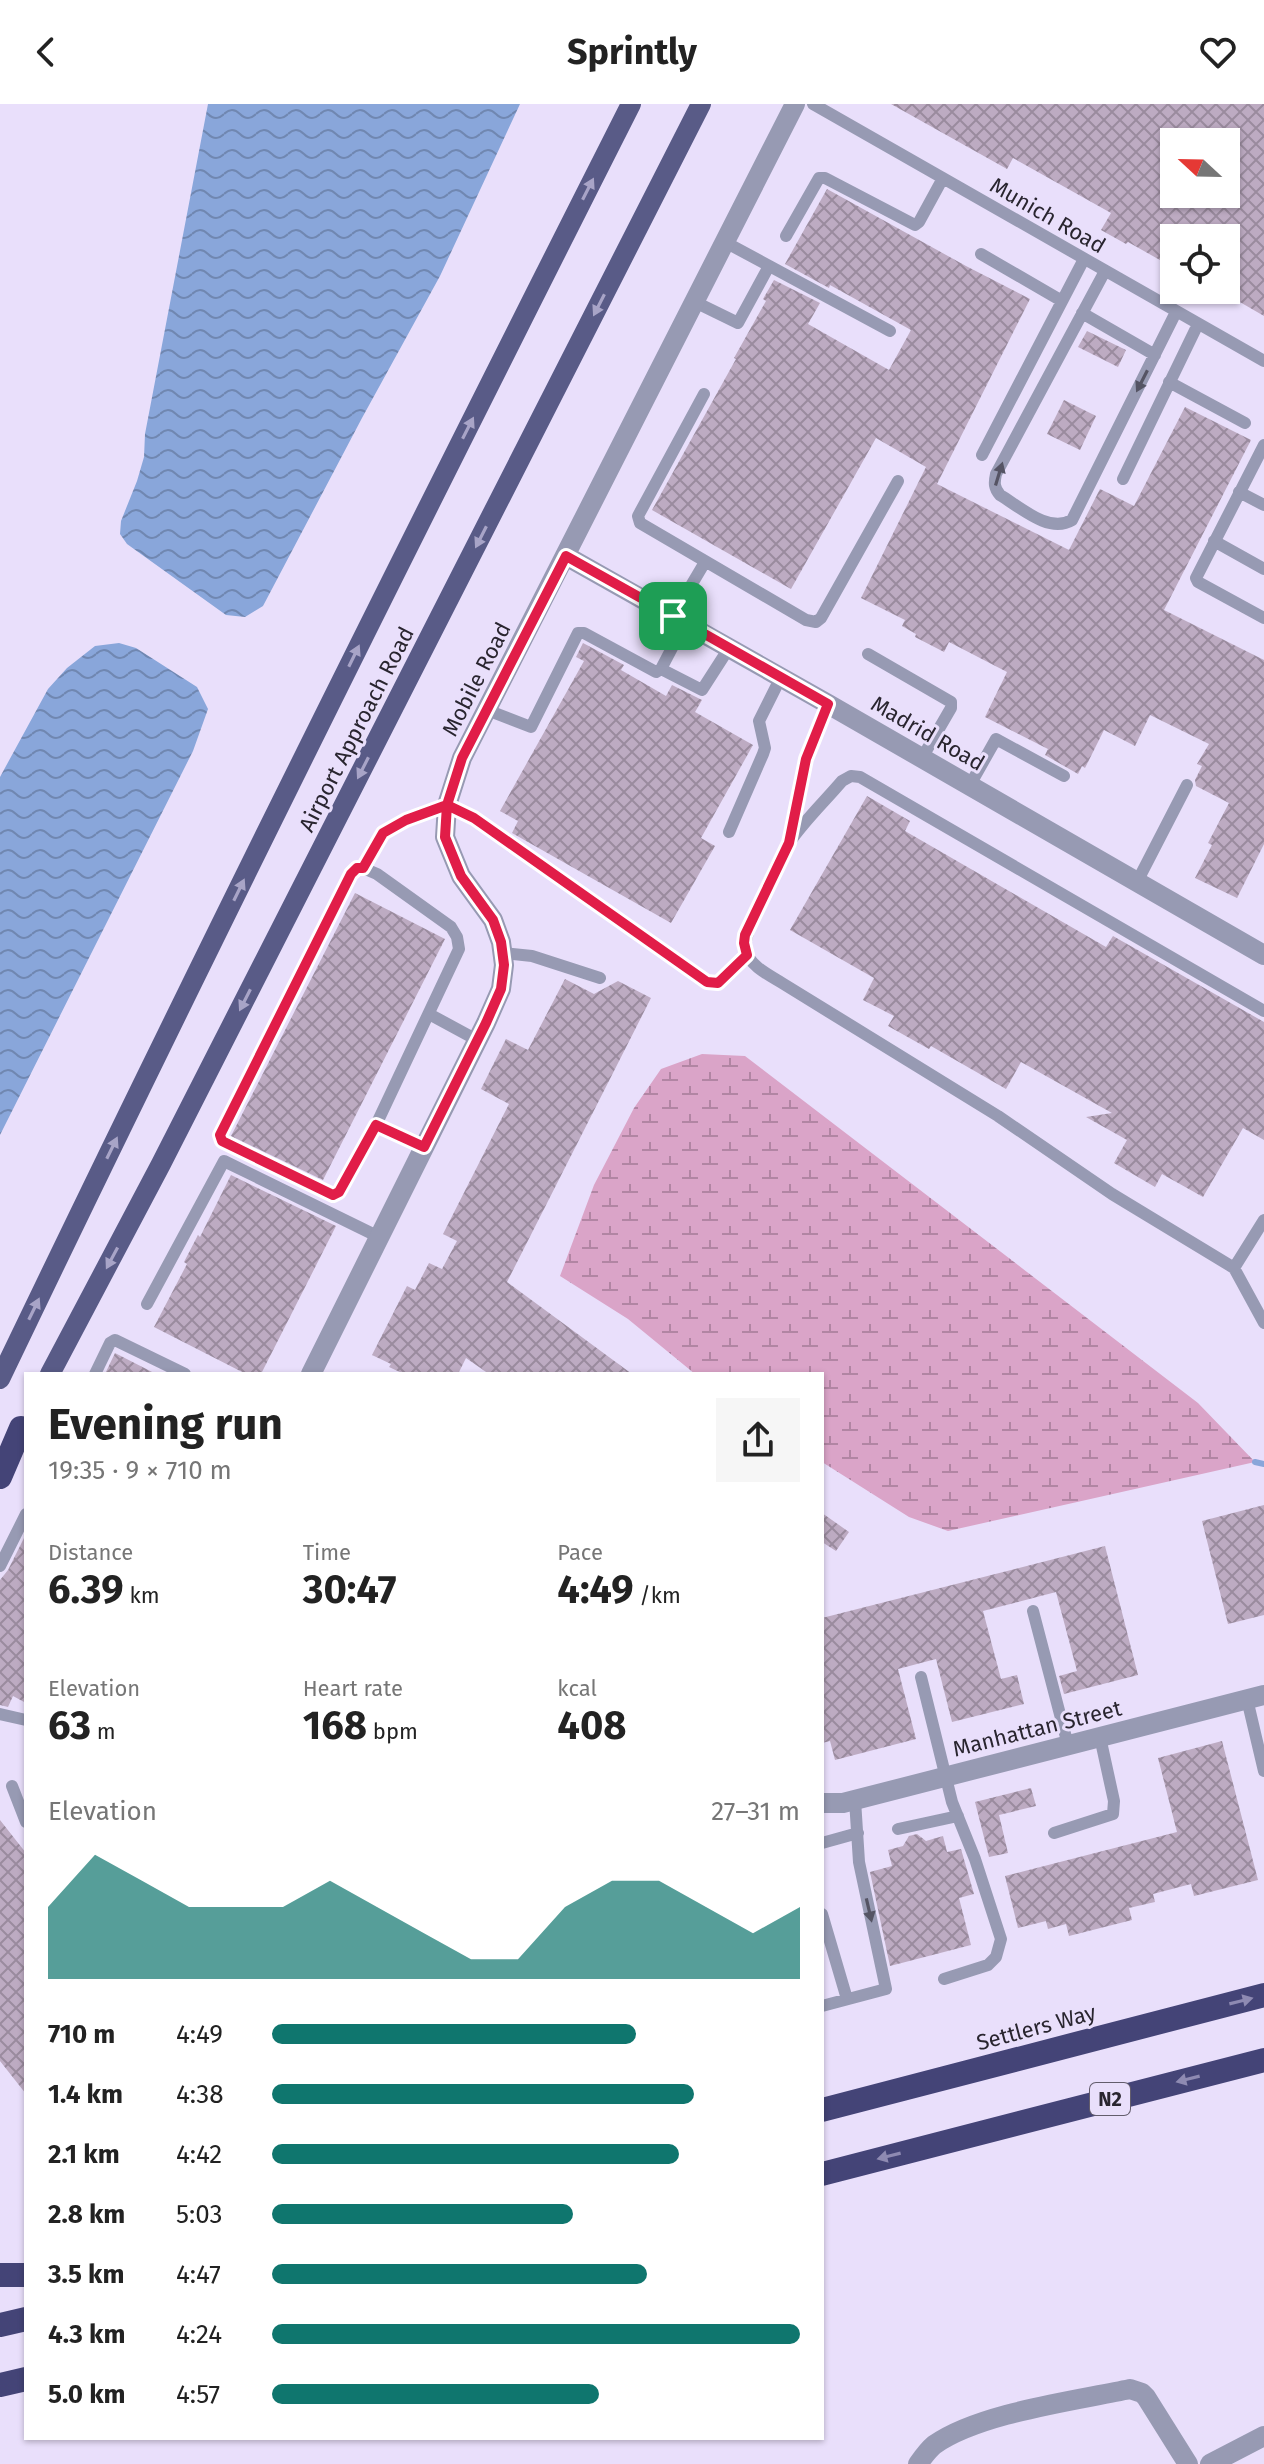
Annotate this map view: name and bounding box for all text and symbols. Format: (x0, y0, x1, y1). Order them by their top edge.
icon: back (24, 30, 68, 74)
text: Sprintly (567, 30, 697, 74)
icon: heart (1196, 30, 1240, 74)
north arrow (1160, 128, 1240, 208)
map controls (1160, 128, 1240, 304)
street label: Munich Road (985, 171, 1110, 259)
one-way arrow (581, 178, 595, 201)
button: locate (1160, 224, 1240, 304)
one-way arrow (592, 293, 605, 316)
one-way arrow (1135, 370, 1148, 393)
one-way arrow (461, 417, 475, 440)
one-way arrow (993, 462, 1006, 486)
one-way arrow (474, 525, 487, 548)
pin (639, 582, 707, 650)
icon: arrive (651, 594, 695, 638)
street label: Mobile Road (436, 618, 517, 741)
street label: Airport Approach Road (293, 622, 420, 836)
one-way arrow (348, 645, 361, 668)
street label: Madrid Road (866, 690, 989, 777)
one-way arrow (356, 757, 370, 780)
one-way arrow (232, 878, 246, 901)
one-way arrow (238, 989, 252, 1012)
one-way arrow (105, 1136, 119, 1159)
one-way arrow (105, 1247, 119, 1269)
one-way arrow (27, 1297, 41, 1321)
text: Evening run (48, 1398, 283, 1451)
button: share (716, 1398, 800, 1482)
text: 19:35 · 9 × 710 m (48, 1455, 232, 1486)
text: Distance (48, 1539, 133, 1566)
text: Time (303, 1539, 351, 1566)
text: Pace (557, 1539, 603, 1566)
text: 6.39 (48, 1566, 124, 1614)
text: 30:47 (303, 1566, 396, 1614)
text: 4:49 (557, 1566, 634, 1614)
text: km (124, 1582, 160, 1609)
text: /km (634, 1582, 681, 1609)
text: Elevation (48, 1675, 140, 1702)
text: Heart rate (303, 1675, 403, 1702)
text: kcal (557, 1675, 597, 1702)
street label: Manhattan Street (950, 1694, 1124, 1763)
text: 63 (48, 1702, 91, 1750)
text: 168 (303, 1702, 367, 1750)
text: 408 (557, 1702, 627, 1750)
text: m (91, 1718, 116, 1745)
text: bpm (367, 1718, 418, 1745)
text: Elevation (48, 1796, 157, 1827)
text: 27–31 m (711, 1796, 800, 1827)
one-way arrow (863, 1898, 875, 1923)
one-way arrow (1229, 1994, 1254, 2007)
street label: Settlers Way (974, 1999, 1099, 2056)
text: 710 m (48, 2019, 115, 2050)
text: 4:49 (176, 2019, 223, 2050)
one-way arrow (1176, 2074, 1201, 2086)
text: 1.4 km (48, 2079, 123, 2110)
text: 4:38 (176, 2079, 224, 2110)
road number: N2 (1090, 2083, 1130, 2115)
text: 2.1 km (48, 2139, 120, 2170)
text: 4:42 (176, 2139, 222, 2170)
one-way arrow (877, 2151, 902, 2163)
text: 2.8 km (48, 2199, 125, 2230)
text: 5:03 (176, 2199, 223, 2230)
text: 3.5 km (48, 2259, 124, 2290)
text: 4:47 (176, 2259, 221, 2290)
text: 4.3 km (48, 2319, 125, 2350)
text: 4:24 (176, 2319, 222, 2350)
text: 5.0 km (48, 2379, 126, 2410)
text: 4:57 (176, 2379, 220, 2410)

